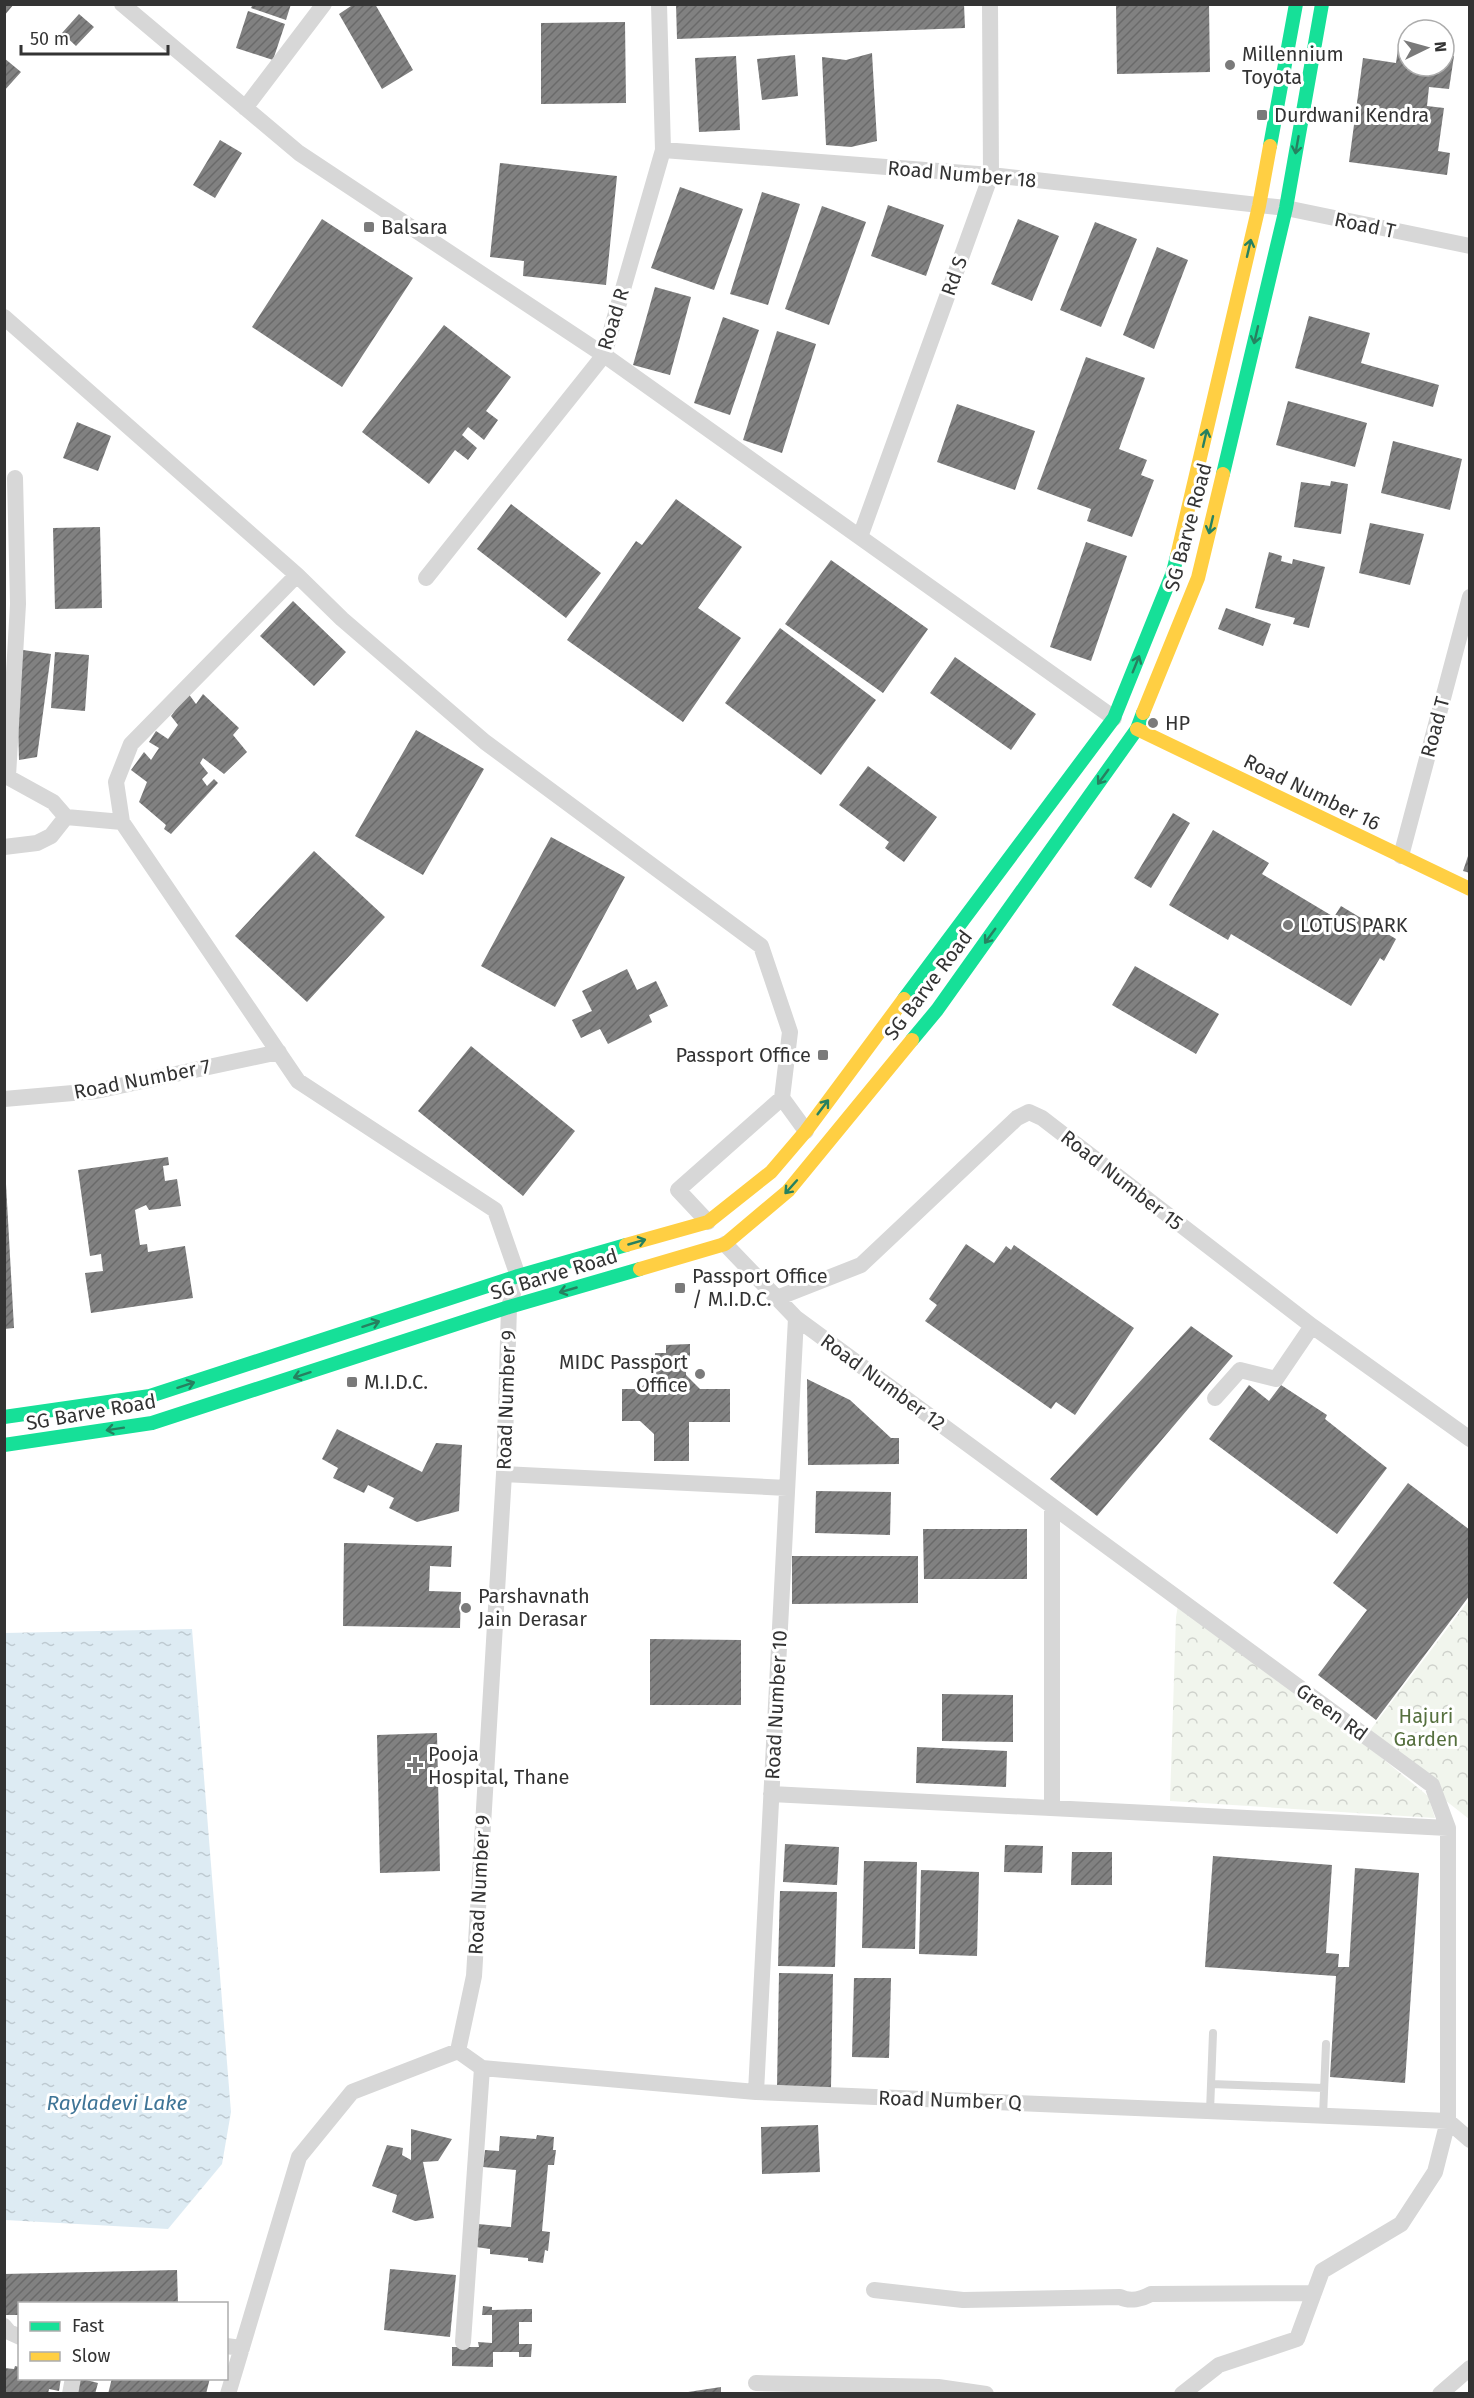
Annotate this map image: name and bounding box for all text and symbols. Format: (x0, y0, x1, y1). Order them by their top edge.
scale bar (21, 18, 168, 56)
north arrow (1396, 18, 1456, 78)
text: 50 m (30, 28, 69, 50)
text: N (1431, 41, 1450, 53)
place label: Millennium Toyota (1242, 42, 1344, 89)
marker: Millennium Toyota (1223, 58, 1237, 72)
place label: Durdwani Kendra (1274, 103, 1429, 127)
marker: Durdwani Kendra (1255, 108, 1269, 122)
one-way arrow (1291, 134, 1302, 154)
street label: Road Number 18 (887, 156, 1037, 192)
street label: Road T (1332, 207, 1398, 243)
place label: Balsara (381, 215, 448, 239)
marker: Balsara (362, 220, 376, 234)
one-way arrow (1244, 239, 1256, 258)
street label: Rd S (936, 253, 972, 299)
street label: Road R (592, 285, 634, 353)
one-way arrow (1249, 325, 1261, 344)
one-way arrow (1199, 428, 1211, 447)
street label: SG Barve Road (1159, 460, 1217, 594)
one-way arrow (1204, 515, 1216, 534)
one-way arrow (1131, 655, 1142, 674)
street label: Road T (1415, 693, 1455, 760)
place label: HP (1165, 711, 1190, 735)
marker: HP (1146, 716, 1160, 730)
street label: Road Number 16 (1240, 749, 1384, 835)
one-way arrow (1097, 769, 1109, 785)
place label: LOTUS PARK (1300, 913, 1408, 937)
marker: LOTUS PARK (1281, 918, 1295, 932)
street label: SG Barve Road (879, 925, 977, 1045)
one-way arrow (984, 927, 996, 943)
place label: Passport Office (675, 1043, 811, 1067)
marker: Passport Office (816, 1048, 830, 1062)
street label: Road Number 7 (72, 1054, 212, 1104)
one-way arrow (817, 1100, 830, 1116)
street label: Road Number 15 (1056, 1125, 1188, 1235)
one-way arrow (784, 1180, 798, 1195)
one-way arrow (628, 1236, 647, 1247)
street label: SG Barve Road (488, 1243, 620, 1305)
place label: Passport Office / M.I.D.C. (692, 1264, 828, 1311)
marker: Passport Office / M.I.D.C. (673, 1281, 687, 1295)
one-way arrow (559, 1285, 578, 1296)
one-way arrow (361, 1318, 380, 1329)
street label: Road Number 12 (816, 1329, 950, 1435)
street label: Road Number 9 (492, 1330, 520, 1470)
place label: MIDC Passport Office (559, 1350, 689, 1397)
marker: MIDC Passport Office (693, 1367, 707, 1381)
one-way arrow (293, 1370, 312, 1381)
place label: M.I.D.C. (364, 1370, 428, 1394)
marker: M.I.D.C. (345, 1375, 359, 1389)
one-way arrow (176, 1378, 195, 1389)
street label: SG Barve Road (24, 1389, 158, 1435)
one-way arrow (106, 1424, 126, 1435)
place label: Parshavnath Jain Derasar (478, 1584, 590, 1631)
marker: Parshavnath Jain Derasar (459, 1601, 473, 1615)
street label: Road Number 10 (760, 1630, 792, 1780)
street label: Green Rd (1292, 1678, 1372, 1746)
park label: Hajuri Garden (1393, 1704, 1459, 1751)
place label: Pooja Hospital, Thane (428, 1742, 570, 1789)
marker: Pooja Hospital, Thane (406, 1756, 424, 1774)
street label: Road Number 9 (463, 1814, 495, 1956)
street label: Road Number Q (878, 2086, 1022, 2115)
water label: Rayladevi Lake (47, 2090, 188, 2116)
legend (18, 2302, 228, 2380)
text: Fast (72, 2315, 105, 2337)
text: Slow (72, 2345, 111, 2367)

